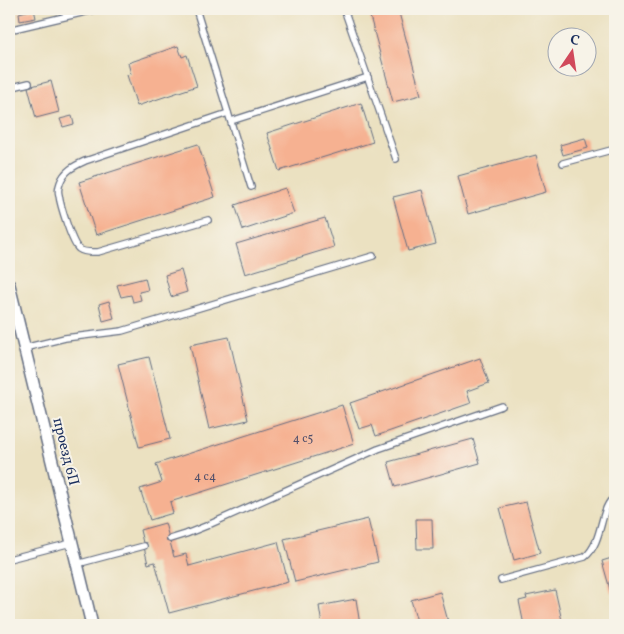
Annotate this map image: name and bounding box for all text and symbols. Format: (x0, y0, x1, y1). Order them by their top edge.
north arrow (546, 28, 596, 78)
text: С (568, 31, 581, 51)
street label: проезд 6П (46, 416, 84, 488)
house number: 4 с5 (293, 431, 314, 447)
house number: 4 с4 (194, 469, 216, 485)

